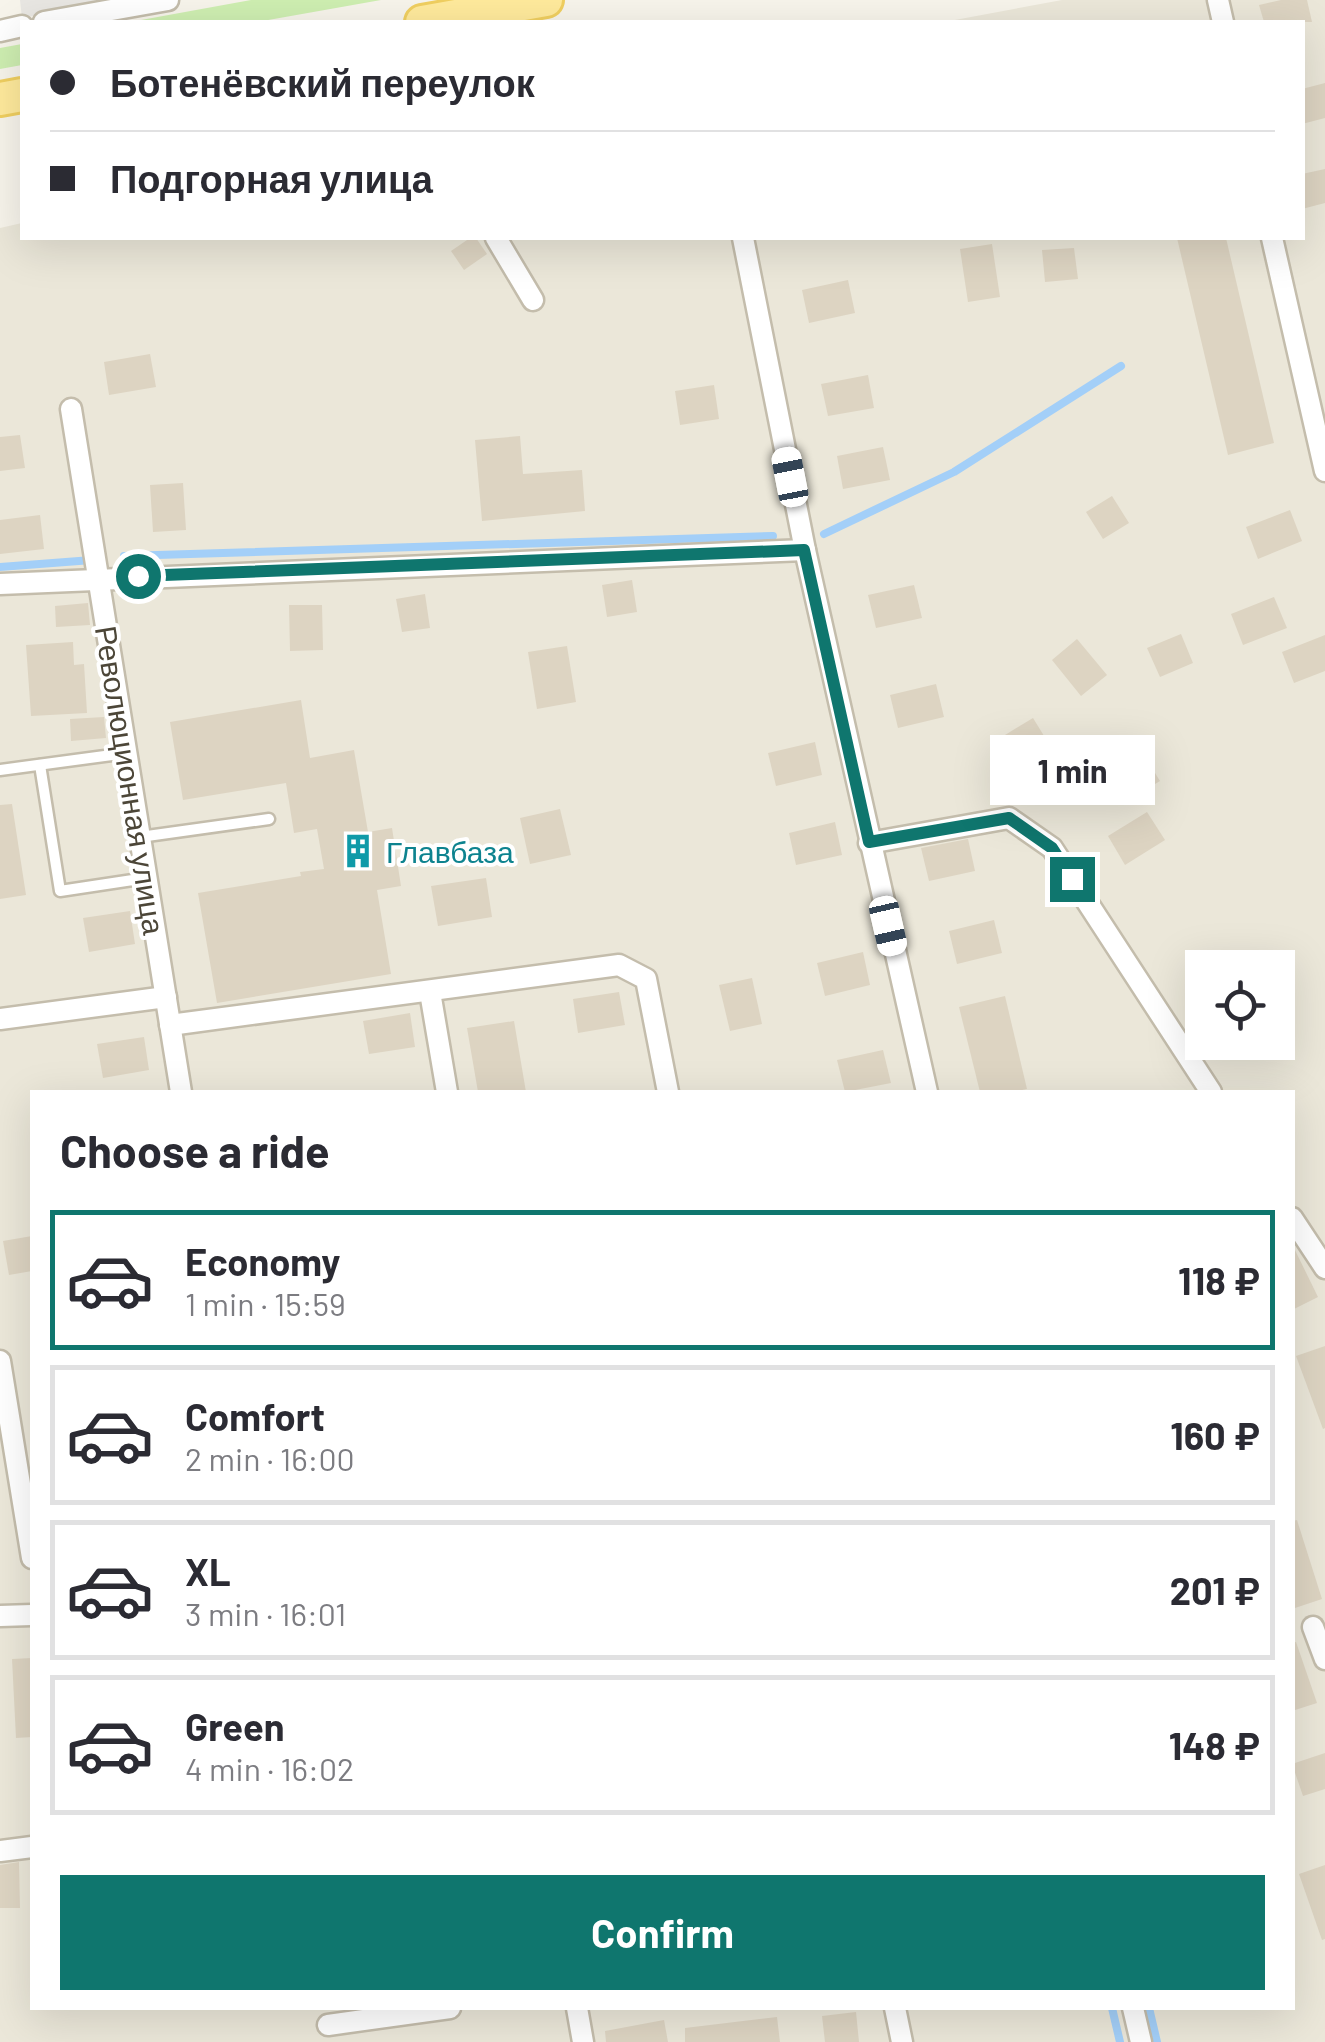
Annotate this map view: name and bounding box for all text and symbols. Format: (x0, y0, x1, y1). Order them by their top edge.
text: Ботенёвский переулок (110, 59, 535, 105)
text: Подгорная улица (110, 155, 433, 201)
car (770, 445, 810, 509)
route start (116, 554, 161, 599)
street label: Революционная улица (89, 623, 173, 937)
callout: 1 min (990, 734, 1154, 804)
text: 1 min (1037, 751, 1108, 789)
building icon: Главбаза (339, 832, 377, 870)
place label: Главбаза (386, 833, 514, 869)
route end (1050, 857, 1095, 902)
car (867, 893, 909, 959)
map controls (1185, 950, 1295, 1060)
button: locate (1185, 950, 1295, 1060)
text: Choose a ride (60, 1123, 330, 1177)
icon: car (65, 1235, 155, 1325)
text: Economy (185, 1238, 340, 1284)
text: 118 ₽ (1178, 1257, 1260, 1303)
text: 1 min · 15:59 (185, 1284, 346, 1322)
icon: car (65, 1390, 155, 1480)
text: Comfort (185, 1393, 325, 1439)
text: 160 ₽ (1170, 1412, 1260, 1458)
text: 2 min · 16:00 (185, 1439, 355, 1477)
icon: car (65, 1545, 155, 1635)
text: XL (185, 1548, 231, 1594)
text: 201 ₽ (1170, 1567, 1260, 1613)
text: 3 min · 16:01 (185, 1594, 346, 1632)
icon: car (65, 1700, 155, 1790)
text: Green (185, 1703, 285, 1749)
text: 148 ₽ (1169, 1722, 1260, 1768)
text: 4 min · 16:02 (185, 1749, 354, 1787)
button: Confirm (60, 1875, 1265, 1990)

